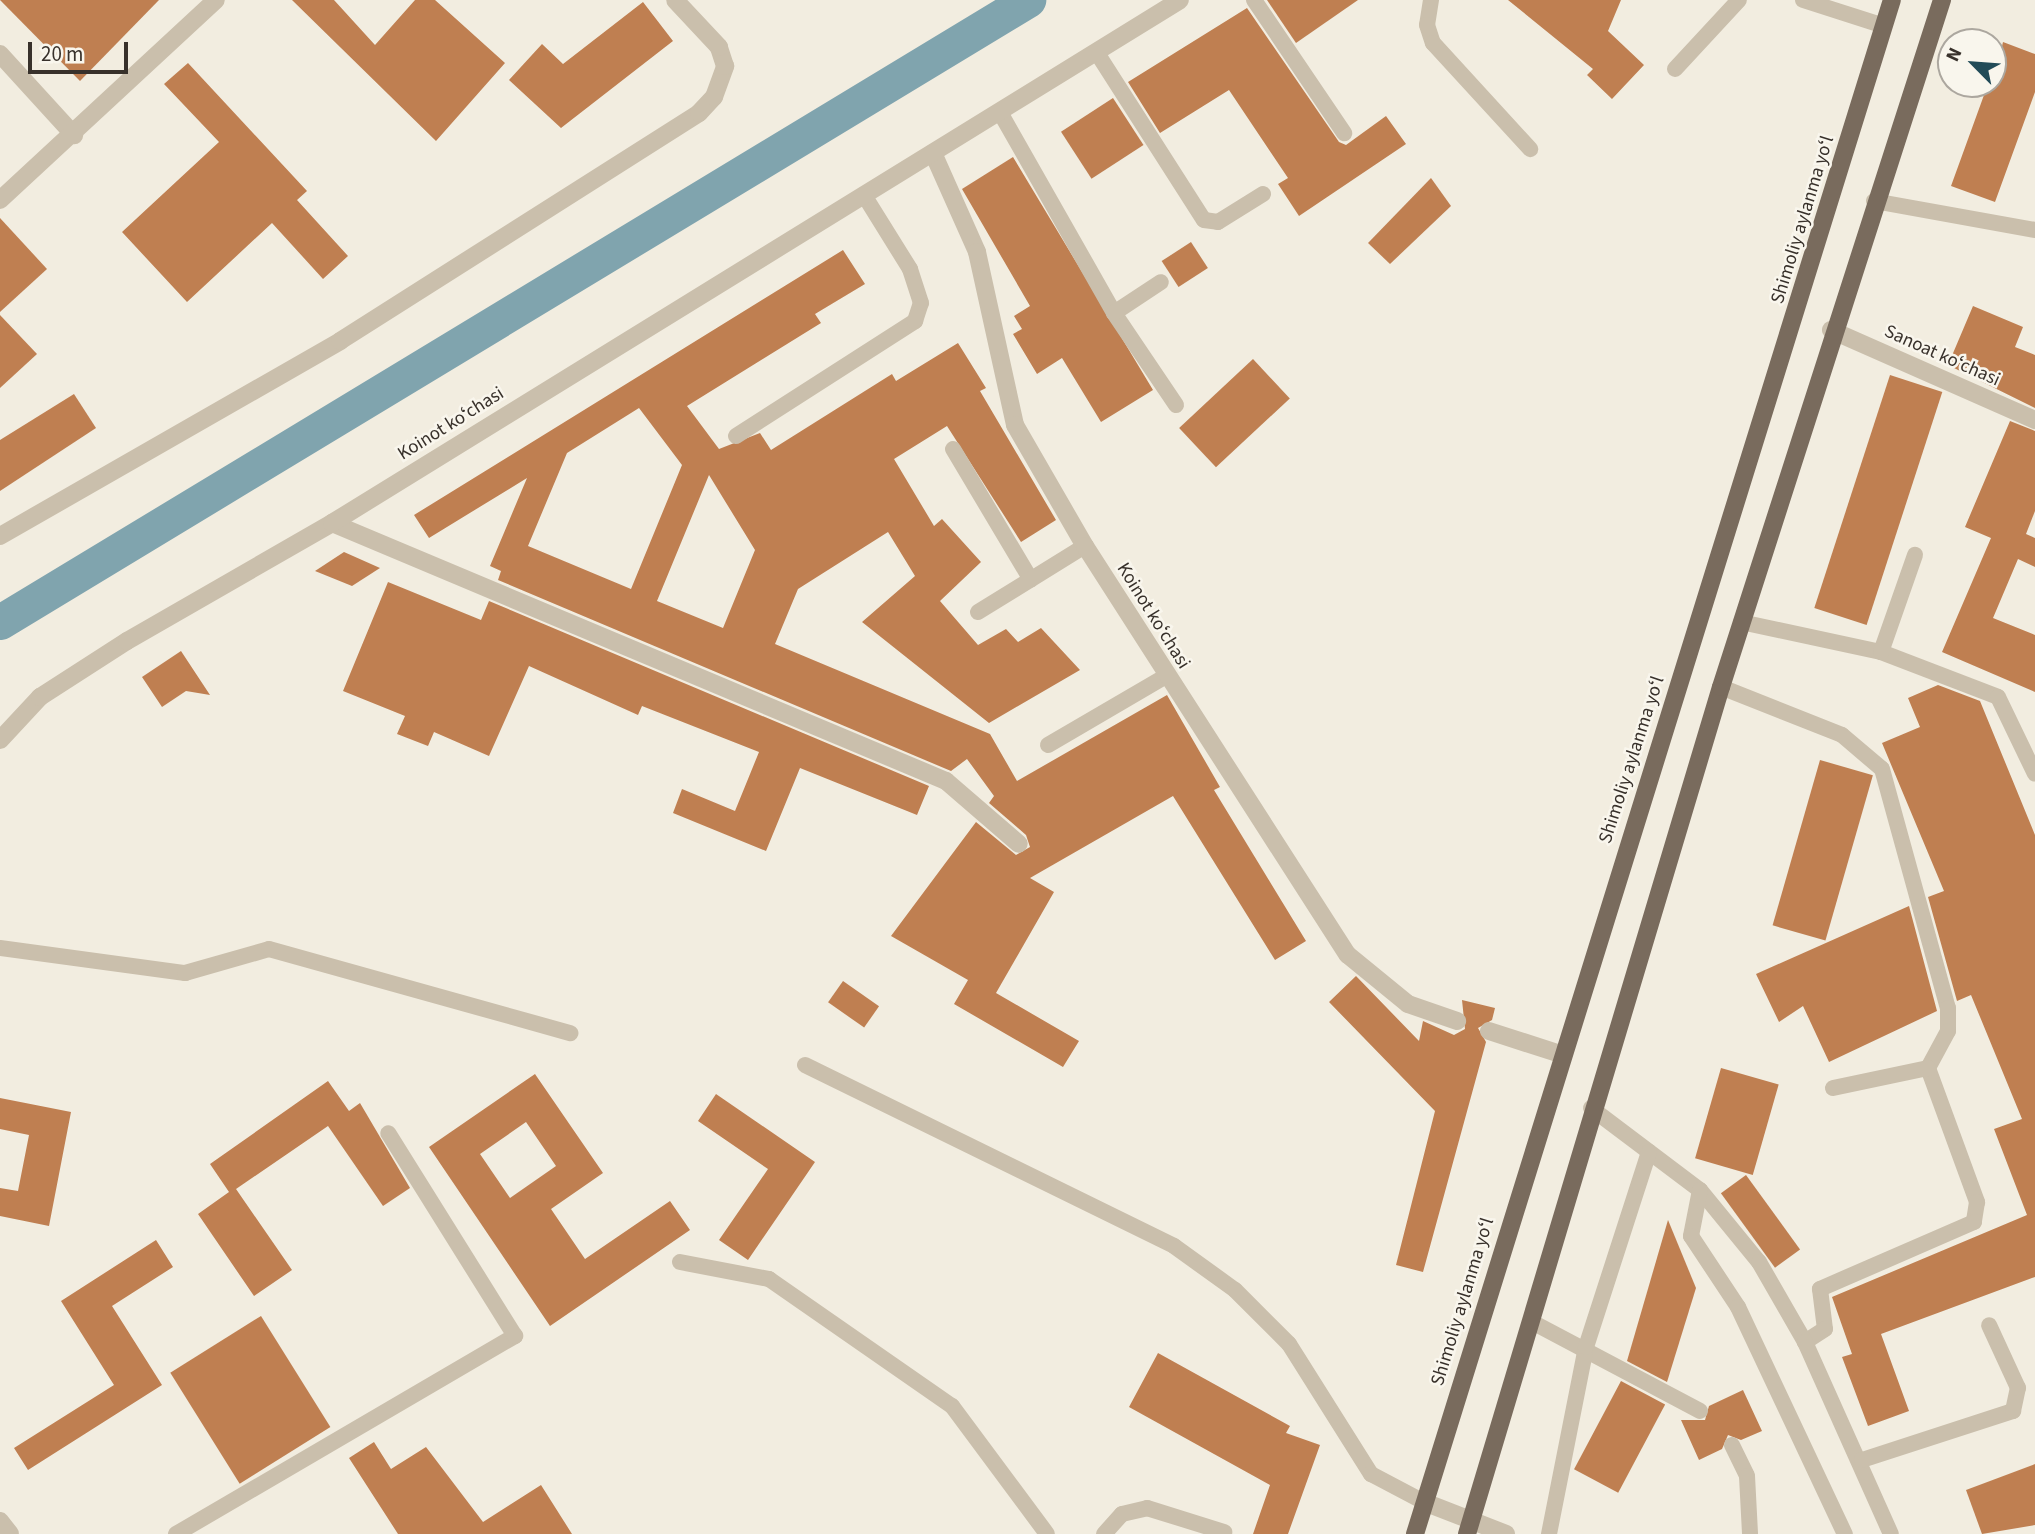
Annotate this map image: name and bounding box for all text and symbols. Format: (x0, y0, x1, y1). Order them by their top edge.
scale bar (32, 28, 131, 72)
north arrow (1937, 28, 2007, 98)
text: 20 m (41, 39, 83, 69)
text: N (1939, 43, 1969, 66)
street label: Shimoliy aylanma yoʻl (1767, 133, 1839, 307)
street label: Sanoat koʻchasi (1881, 320, 2003, 392)
street label: Koinot koʻchasi (394, 382, 508, 466)
street label: Koinot koʻchasi (1111, 559, 1195, 673)
street label: Shimoliy aylanma yoʻl (1594, 674, 1670, 846)
street label: Shimoliy aylanma yoʻl (1427, 1215, 1499, 1389)

